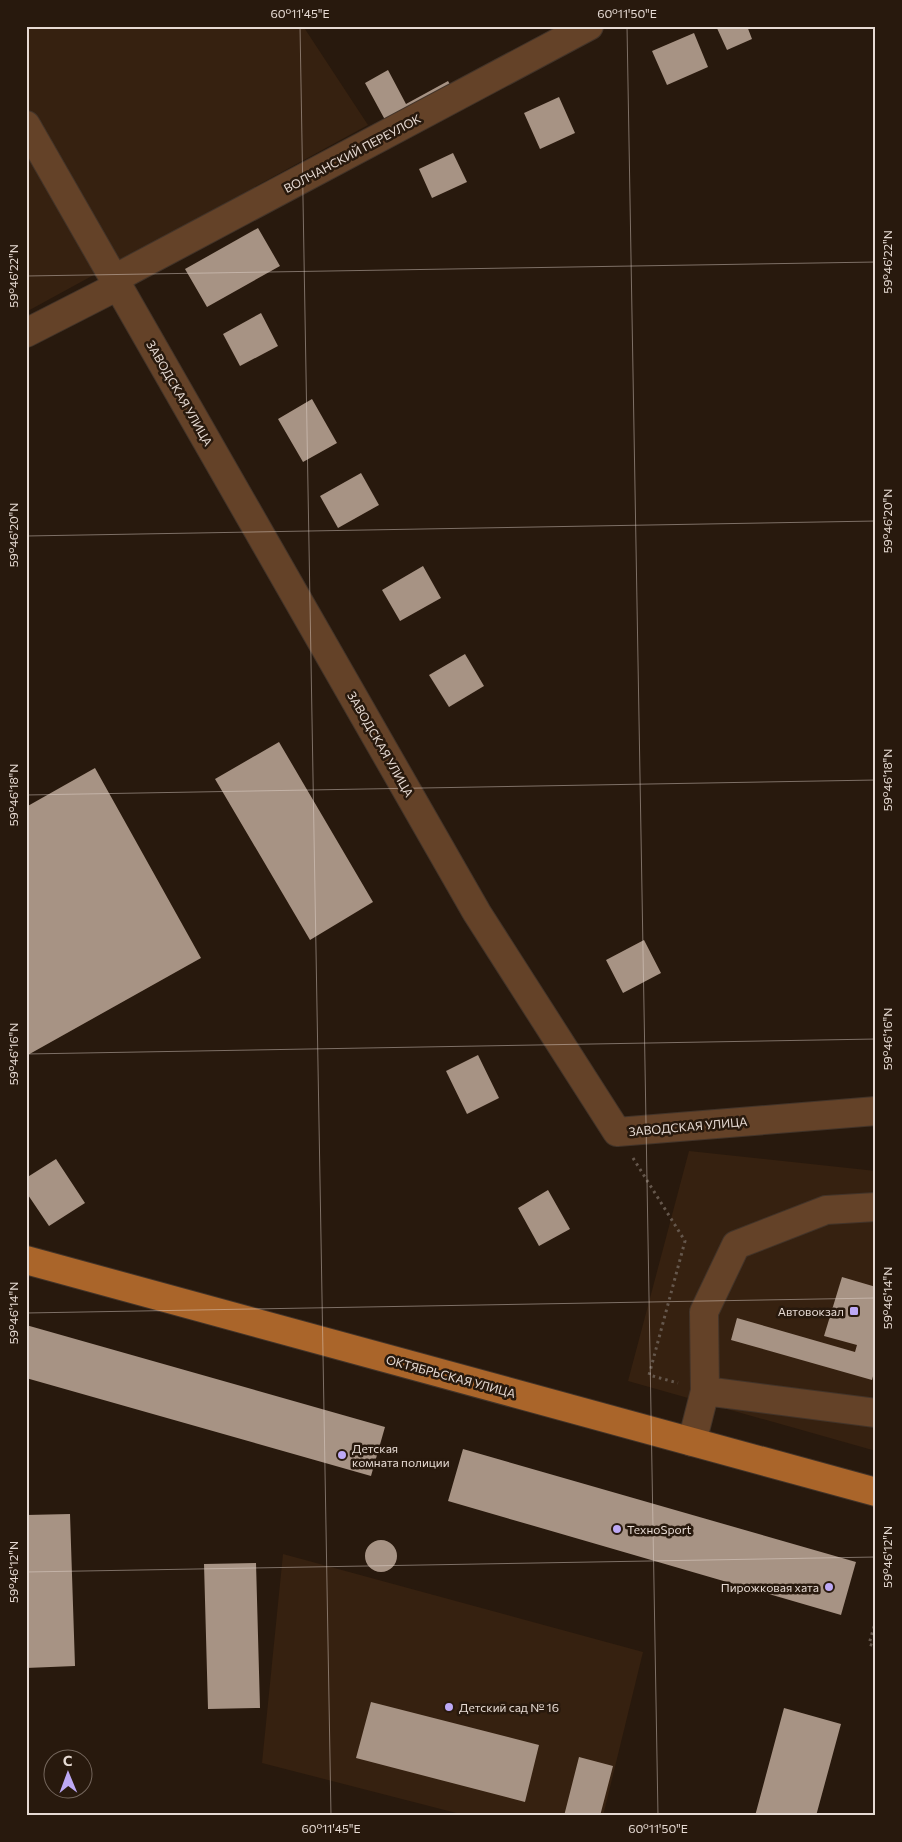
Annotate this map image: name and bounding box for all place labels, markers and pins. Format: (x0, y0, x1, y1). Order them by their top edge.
place label: Автовокзал (778, 1304, 844, 1318)
marker: Автовокзал (848, 1305, 860, 1317)
place label: Детская комната полиции (352, 1441, 450, 1469)
marker: Детская комната полиции (336, 1449, 348, 1461)
place label: ТехноSport (627, 1522, 692, 1536)
marker: ТехноSport (611, 1523, 623, 1535)
place label: Пирожковая хата (721, 1580, 819, 1594)
marker: Пирожковая хата (823, 1581, 835, 1593)
place label: Детский сад № 16 (459, 1700, 559, 1714)
marker: Детский сад № 16 (443, 1701, 455, 1713)

